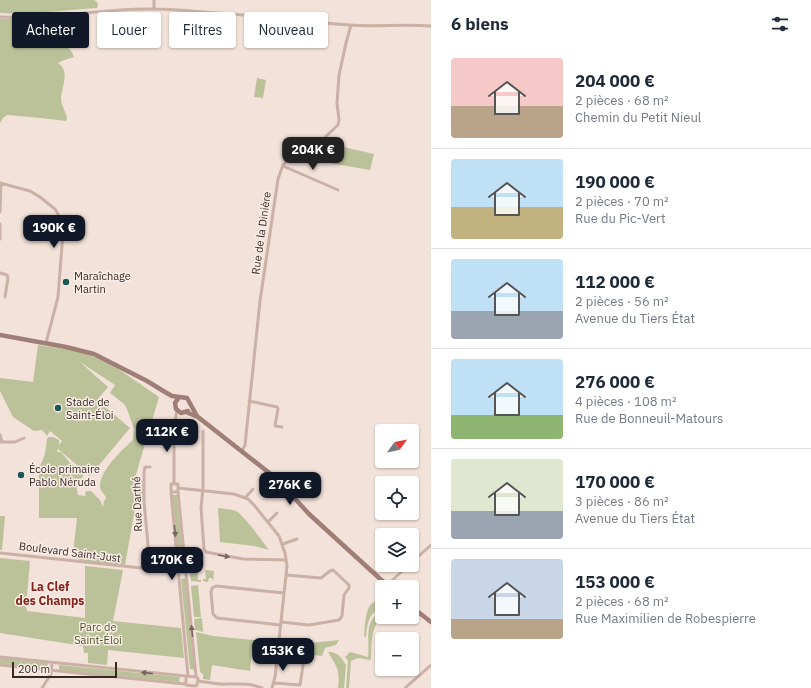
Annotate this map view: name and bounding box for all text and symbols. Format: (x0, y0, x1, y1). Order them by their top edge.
chip: Acheter (12, 12, 89, 48)
chip: Louer (97, 12, 161, 48)
chip: Filtres (169, 12, 236, 48)
chip: Nouveau (244, 12, 328, 48)
text: 6 biens (451, 13, 509, 35)
icon: filters (769, 13, 791, 35)
text: 204 000 € (575, 70, 655, 92)
icon: home (483, 74, 531, 122)
text: 2 pièces · 68 m² (575, 92, 669, 109)
text: Chemin du Petit Nieul (575, 109, 701, 126)
pin: 204K € (280, 137, 346, 171)
text: 204K € (291, 141, 335, 158)
text: 190 000 € (575, 171, 655, 193)
icon: home (483, 175, 531, 223)
street label: Rue de la Dinière (248, 191, 274, 275)
text: 2 pièces · 70 m² (575, 193, 669, 210)
text: Rue du Pic-Vert (575, 210, 665, 227)
pin: 190K € (21, 215, 87, 249)
text: 190K € (32, 219, 76, 236)
place label: Maraîchage Martin (74, 269, 131, 296)
text: 112 000 € (575, 271, 655, 293)
icon: home (483, 275, 531, 323)
marker: Maraîchage Martin (61, 277, 71, 287)
text: 2 pièces · 56 m² (575, 293, 669, 310)
text: Avenue du Tiers État (575, 310, 695, 327)
text: 276 000 € (575, 371, 655, 393)
icon: home (483, 375, 531, 423)
text: 4 pièces · 108 m² (575, 393, 676, 410)
place label: Stade de Saint-Éloi (66, 395, 114, 422)
marker: Stade de Saint-Éloi (53, 403, 63, 413)
text: Rue de Bonneuil-Matours (575, 410, 723, 427)
pin: 112K € (134, 419, 200, 453)
text: 112K € (145, 423, 189, 440)
north arrow (375, 424, 419, 468)
map controls (375, 424, 419, 676)
place label: École primaire Pablo Néruda (29, 462, 100, 489)
marker: École primaire Pablo Néruda (16, 470, 26, 480)
text: 170 000 € (575, 471, 655, 493)
pin: 276K € (257, 472, 323, 506)
icon: home (483, 475, 531, 523)
street label: Rue Darthé (129, 476, 145, 532)
text: 276K € (268, 476, 312, 493)
button: locate (375, 476, 419, 520)
text: 3 pièces · 86 m² (575, 493, 669, 510)
text: Avenue du Tiers État (575, 510, 695, 527)
one-way arrow (171, 524, 178, 537)
button: layers (375, 528, 419, 572)
street label: Boulevard Saint-Just (18, 539, 122, 565)
pin: 170K € (139, 547, 205, 581)
text: 170K € (150, 551, 194, 568)
one-way arrow (218, 554, 230, 560)
text: 153 000 € (575, 571, 655, 593)
icon: home (483, 575, 531, 623)
district label: La Clef des Champs (16, 579, 84, 608)
button: + (375, 580, 419, 624)
text: 2 pièces · 68 m² (575, 593, 669, 610)
text: Rue Maximilien de Robespierre (575, 610, 756, 627)
park label: Parc de Saint-Éloi (74, 620, 122, 647)
one-way arrow (189, 625, 195, 637)
button: − (375, 632, 419, 676)
pin: 153K € (250, 638, 316, 672)
text: 153K € (261, 642, 305, 659)
scale bar (12, 660, 117, 679)
text: 200 m (18, 662, 50, 676)
one-way arrow (141, 669, 153, 676)

